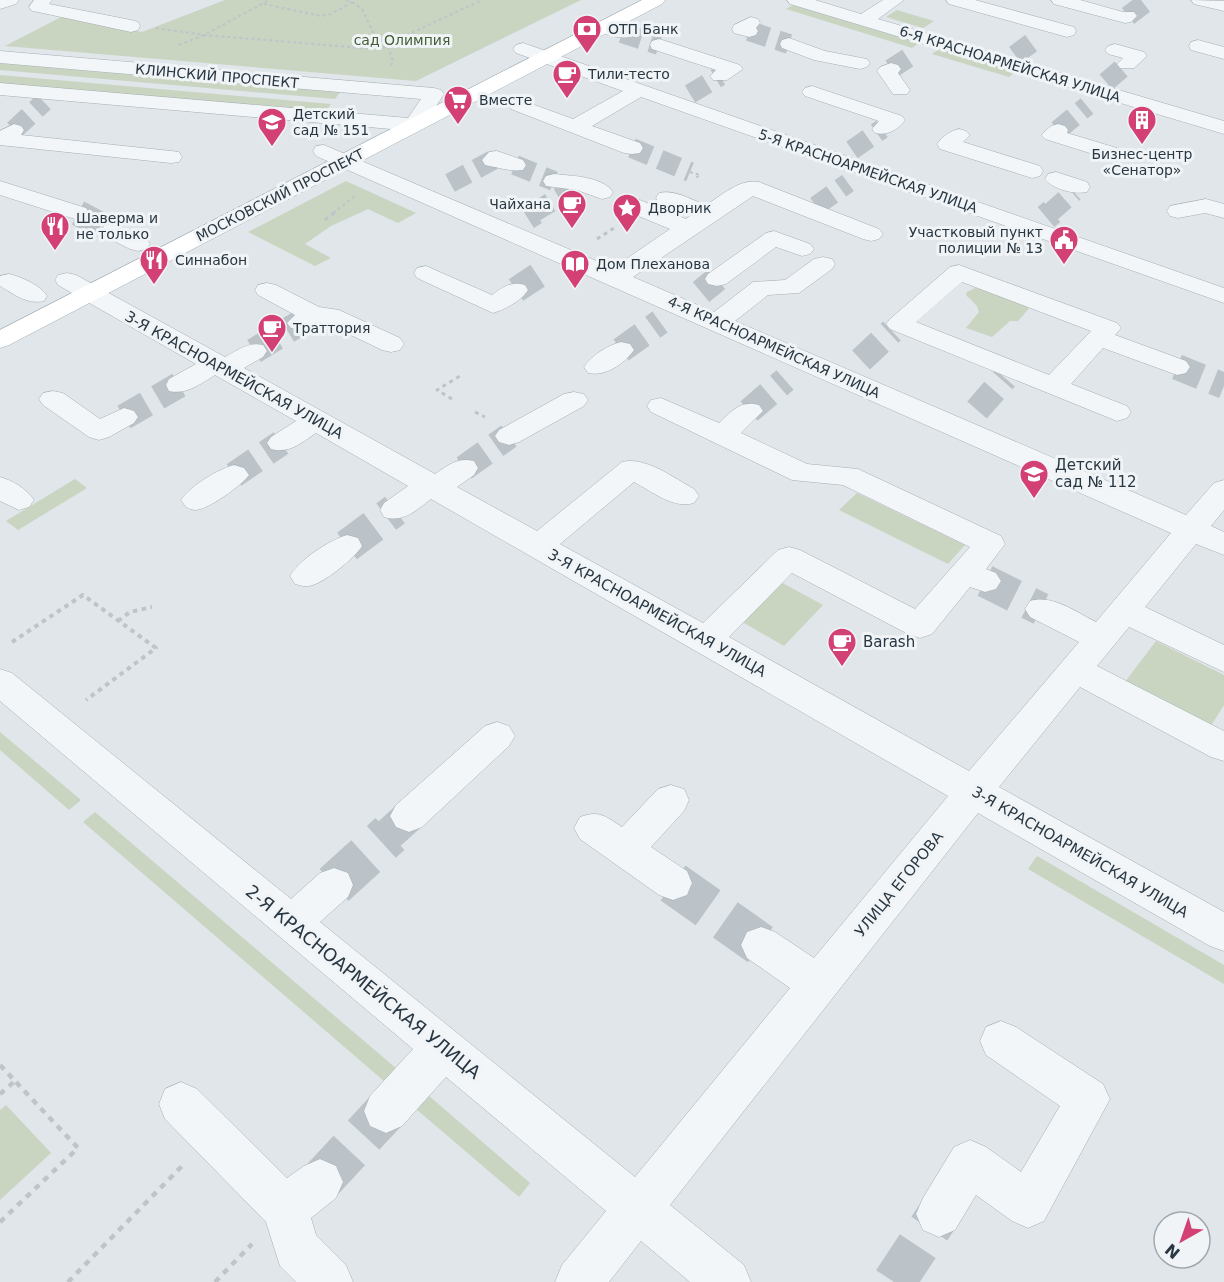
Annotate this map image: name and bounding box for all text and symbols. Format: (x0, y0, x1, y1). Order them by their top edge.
bank icon: ОТП Банк (571, 13, 603, 55)
place label: ОТП Банк (608, 21, 678, 37)
street label: 6-Я КРАСНОАРМЕЙСКАЯ УЛИЦА (898, 22, 1123, 105)
park label: сад Олимпия (354, 32, 450, 48)
cafe icon: Тили-тесто (551, 58, 583, 100)
street label: КЛИНСКИЙ ПРОСПЕКТ (135, 60, 300, 91)
place label: Тили-тесто (587, 66, 670, 82)
supermarket icon: Вместе (442, 84, 474, 126)
place label: Вместе (479, 92, 532, 108)
building icon: Бизнес-центр «Сенатор» (1126, 104, 1158, 146)
school or university icon: Детский сад № 151 (256, 106, 288, 148)
place label: Детский сад № 151 (293, 106, 369, 138)
street label: 5-Я КРАСНОАРМЕЙСКАЯ УЛИЦА (757, 125, 980, 216)
street label: МОСКОВСКИЙ ПРОСПЕКТ (193, 145, 367, 244)
place label: Бизнес-центр «Сенатор» (1091, 146, 1193, 178)
cafe icon: Чайхана (556, 188, 588, 230)
place icon: Дворник (611, 192, 643, 234)
place label: Чайхана (489, 196, 551, 212)
place label: Дворник (648, 200, 711, 216)
restaurant icon: Шаверма и не только (39, 210, 71, 252)
place label: Шаверма и не только (76, 210, 158, 242)
place label: Участковый пункт полиции № 13 (909, 224, 1043, 256)
public building icon: Участковый пункт полиции № 13 (1048, 224, 1080, 266)
restaurant icon: Синнабон (138, 244, 170, 286)
library icon: Дом Плеханова (559, 248, 591, 290)
place label: Синнабон (175, 252, 247, 268)
place label: Дом Плеханова (596, 256, 710, 272)
street label: 4-Я КРАСНОАРМЕЙСКАЯ УЛИЦА (666, 292, 883, 401)
street label: 3-Я КРАСНОАРМЕЙСКАЯ УЛИЦА (122, 306, 347, 443)
cafe icon: Траттория (256, 312, 288, 354)
place label: Траттория (292, 320, 370, 336)
place label: Детский сад № 112 (1055, 456, 1137, 491)
school or university icon: Детский сад № 112 (1018, 458, 1050, 500)
street label: 3-Я КРАСНОАРМЕЙСКАЯ УЛИЦА (545, 544, 770, 681)
cafe icon: Barash (826, 626, 858, 668)
place label: Barash (863, 633, 915, 651)
street label: 3-Я КРАСНОАРМЕЙСКАЯ УЛИЦА (969, 782, 1192, 922)
street label: УЛИЦА ЕГОРОВА (851, 827, 947, 940)
street label: 2-Я КРАСНОАРМЕЙСКАЯ УЛИЦА (242, 880, 486, 1083)
north arrow (1152, 1210, 1212, 1270)
text: N (1161, 1240, 1184, 1263)

